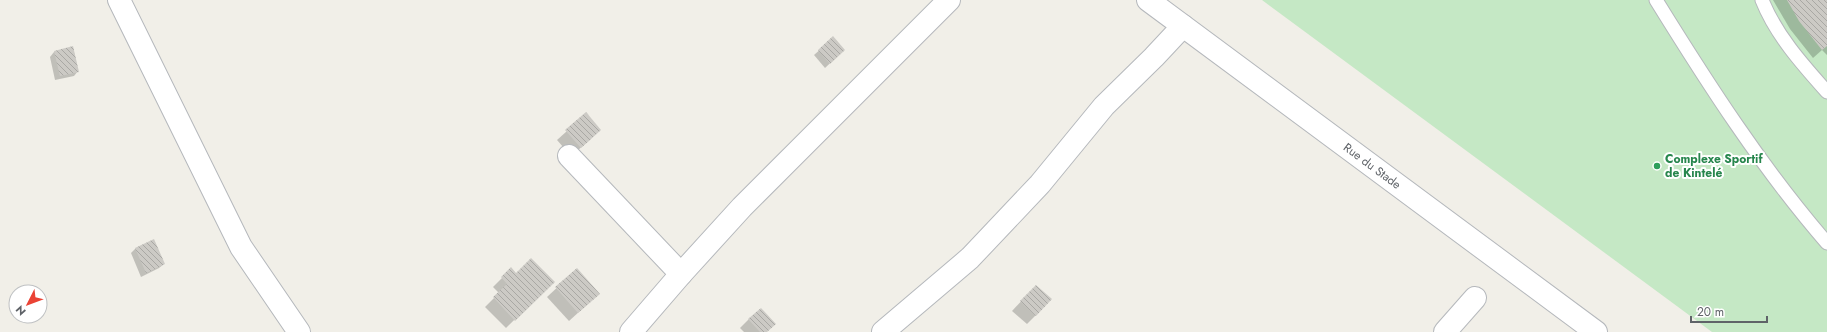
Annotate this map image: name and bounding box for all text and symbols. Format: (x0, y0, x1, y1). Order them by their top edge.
street label: Rue du Stade (1340, 139, 1405, 194)
place label: Complexe Sportif de Kintelé (1665, 150, 1763, 182)
marker: Complexe Sportif de Kintelé (1652, 161, 1662, 171)
north arrow (8, 284, 48, 324)
scale bar (1691, 298, 1767, 324)
text: N (12, 302, 29, 319)
text: 20 m (1697, 303, 1724, 321)

